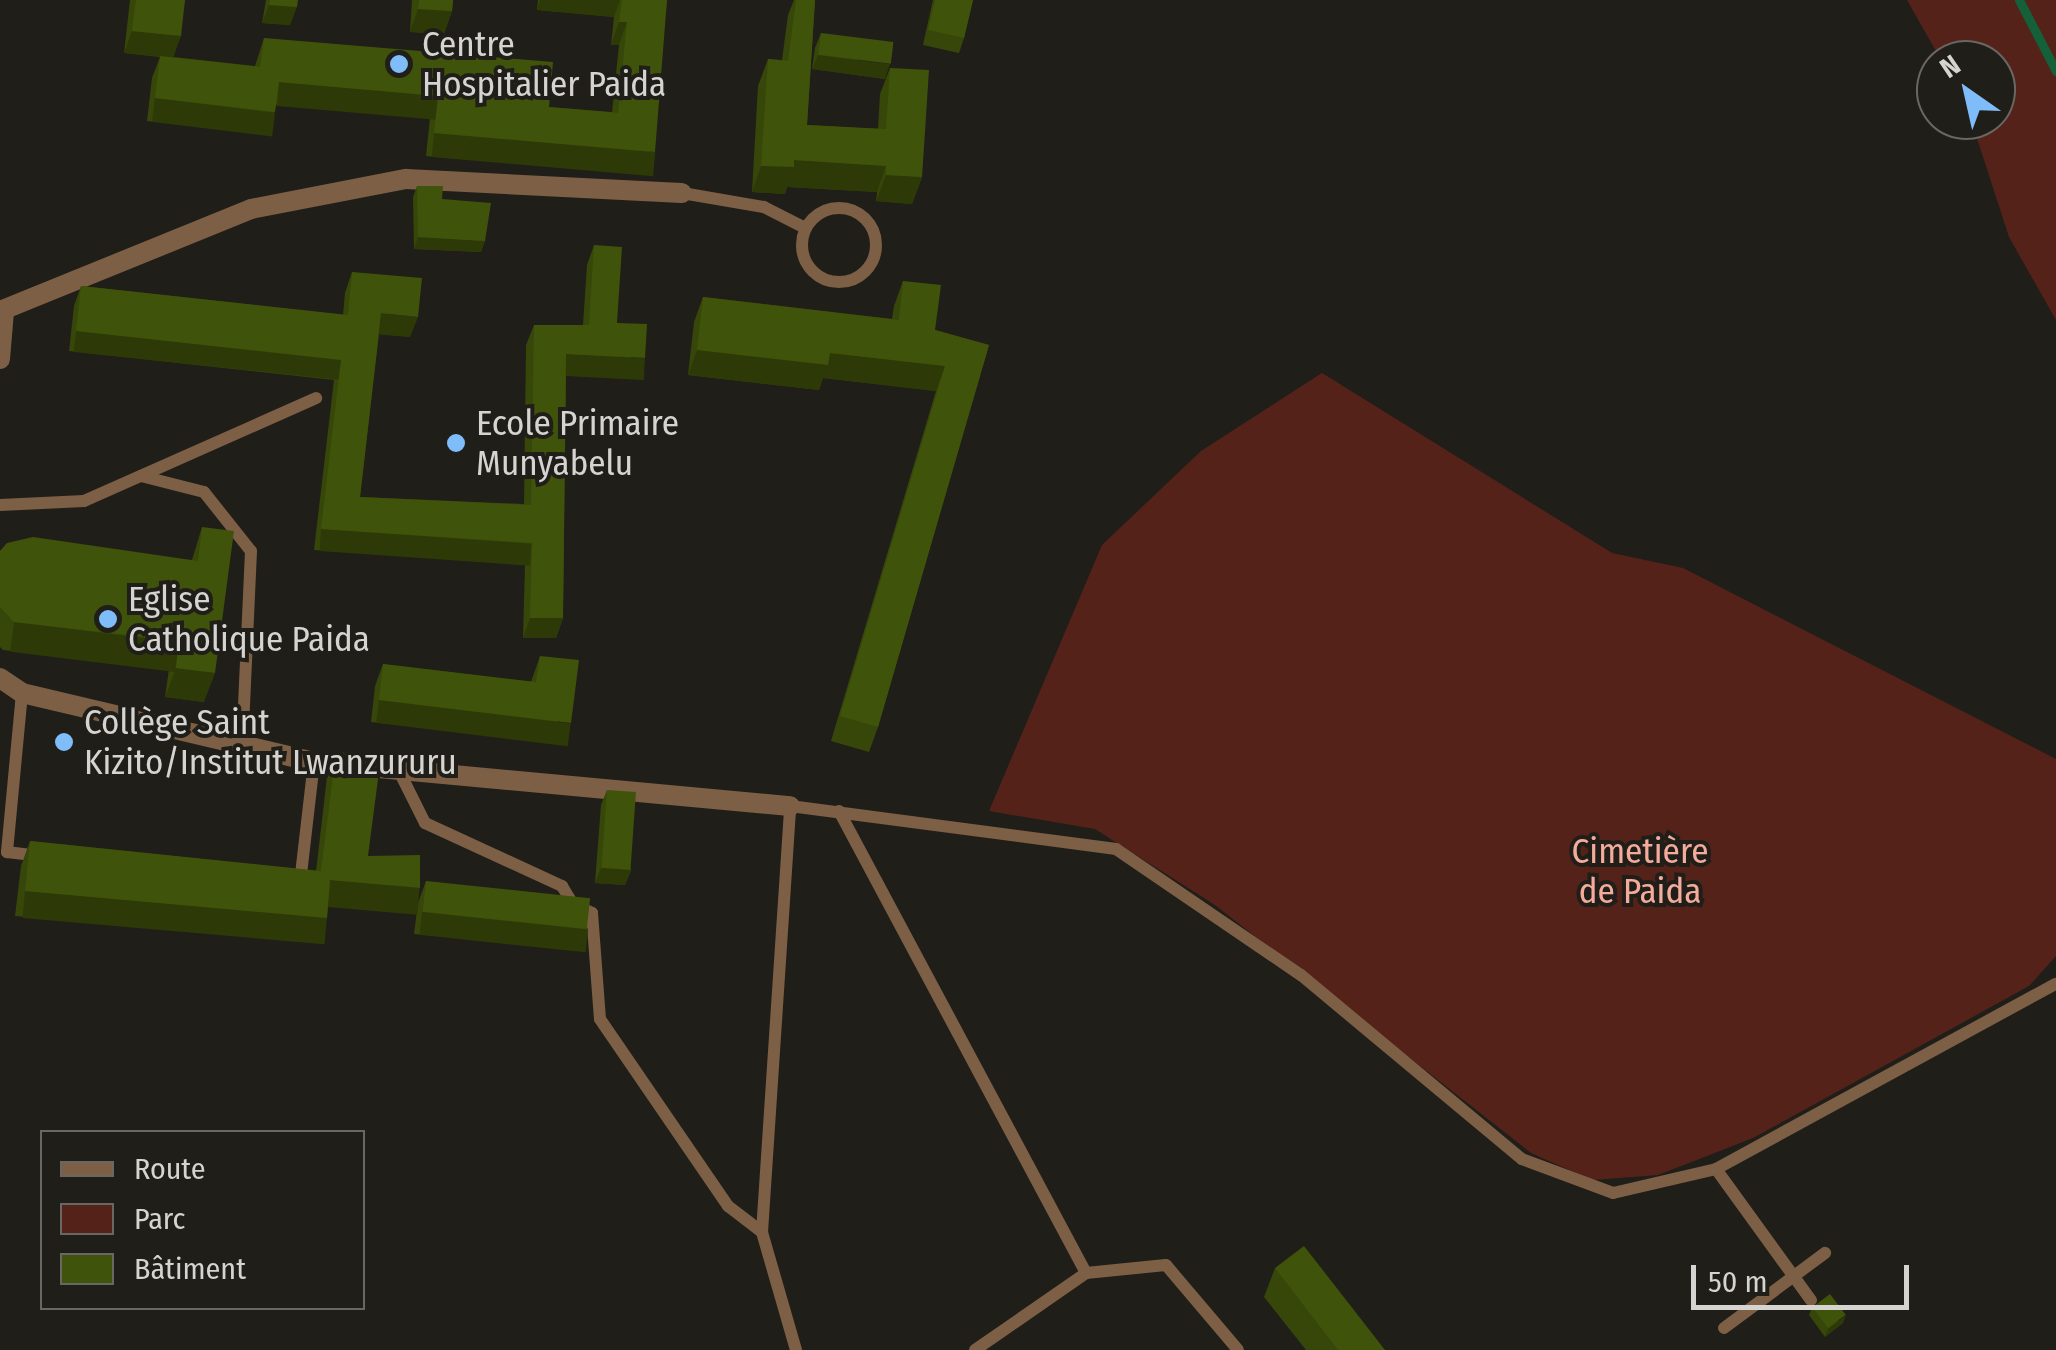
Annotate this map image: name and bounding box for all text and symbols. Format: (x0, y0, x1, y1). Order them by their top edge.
place label: Centre Hospitalier Paida (422, 23, 666, 105)
north arrow (1916, 40, 2016, 140)
text: N (1934, 48, 1966, 85)
marker: Centre Hospitalier Paida (386, 51, 412, 77)
place label: Ecole Primaire Munyabelu (476, 402, 679, 484)
marker: Ecole Primaire Munyabelu (445, 432, 467, 454)
place label: Eglise Catholique Paida (128, 578, 370, 660)
marker: Eglise Catholique Paida (97, 608, 119, 630)
place label: Collège Saint Kizito/Institut Lwanzururu (84, 701, 457, 783)
marker: Collège Saint Kizito/Institut Lwanzururu (53, 731, 75, 753)
park label: Cimetière de Paida (1572, 830, 1708, 912)
legend (40, 1130, 365, 1310)
text: Route (134, 1151, 206, 1187)
text: Parc (134, 1201, 185, 1237)
scale bar (1696, 1245, 1914, 1307)
text: Bâtiment (134, 1251, 246, 1287)
text: 50 m (1708, 1264, 1768, 1300)

